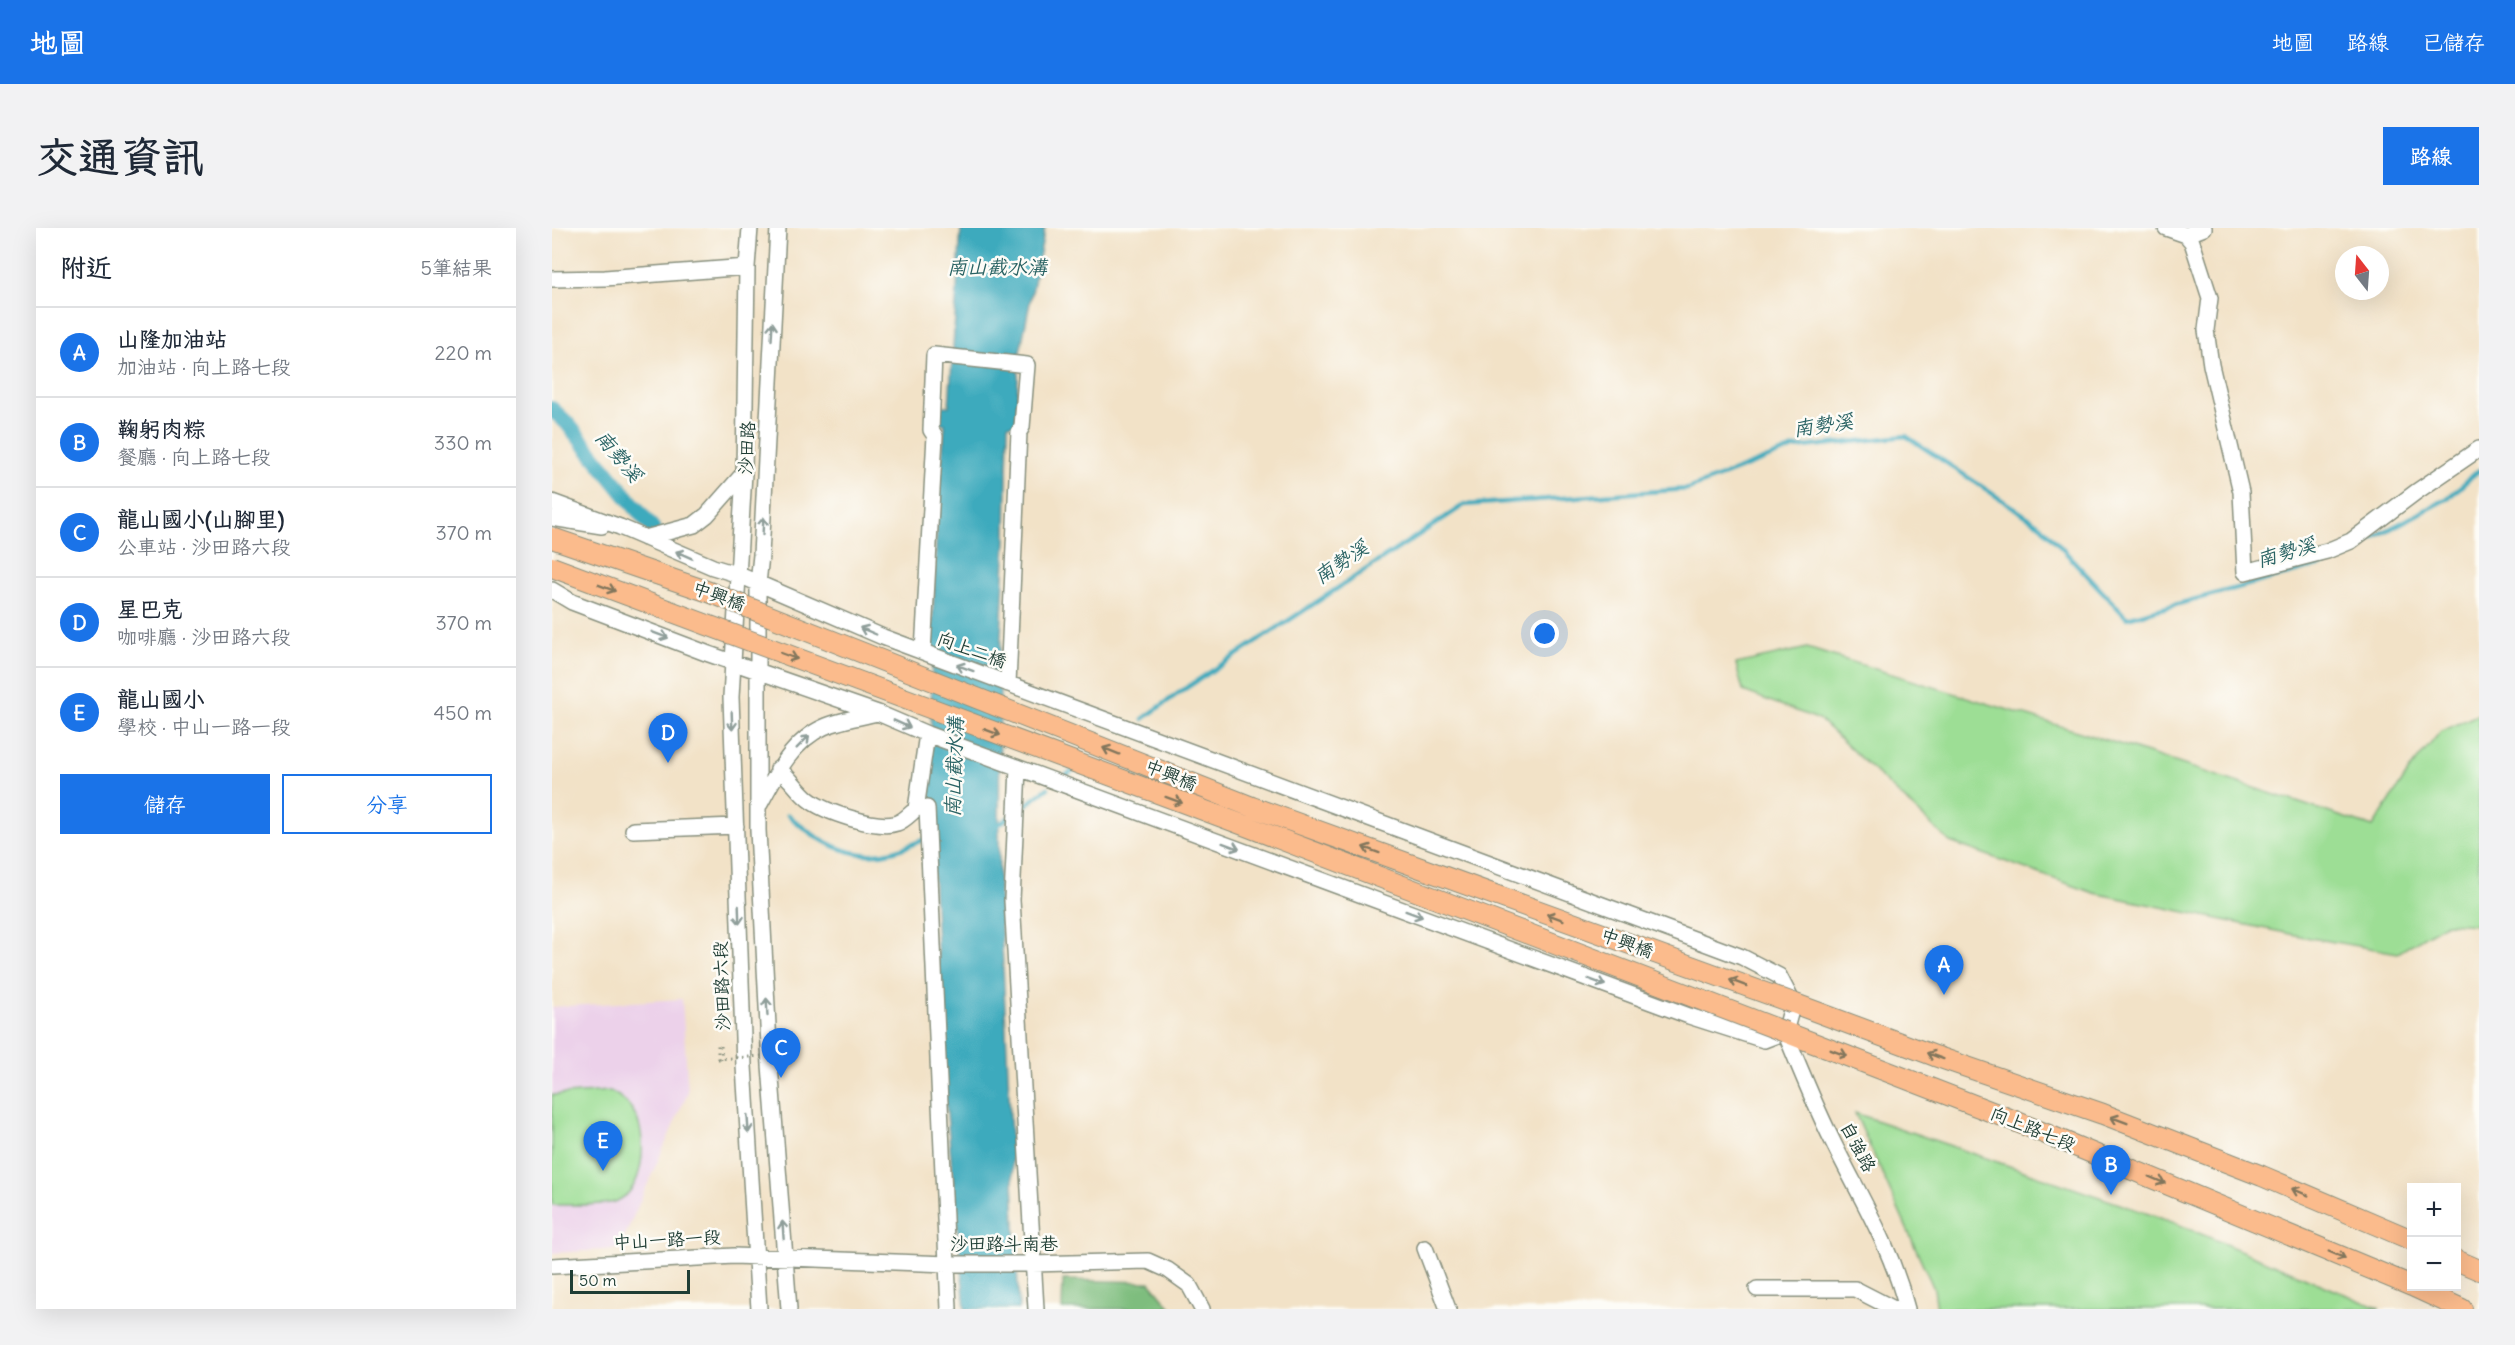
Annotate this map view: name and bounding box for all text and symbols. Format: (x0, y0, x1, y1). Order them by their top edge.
text: 地圖 (30, 25, 86, 61)
text: 地圖 (2272, 29, 2314, 56)
text: 路線 (2347, 29, 2389, 56)
text: 已儲存 (2422, 29, 2485, 56)
button: 路線 (2383, 127, 2479, 185)
text: 交通資訊 (36, 131, 204, 183)
north arrow (2335, 246, 2389, 300)
text: 附近 (60, 251, 112, 284)
water label: 南山截水溝 (947, 254, 1049, 279)
text: 5筆結果 (421, 255, 492, 280)
one-way arrow (767, 321, 778, 341)
text: 山隆加油站 (117, 325, 227, 353)
text: A (73, 340, 86, 365)
text: 220 m (435, 340, 492, 365)
text: 加油站 · 向上路七段 (117, 354, 291, 379)
water label: 南勢溪 (1791, 408, 1855, 441)
text: 鞠躬肉粽 (117, 415, 205, 443)
street label: 沙田路 (734, 420, 759, 476)
water label: 南勢溪 (591, 425, 649, 487)
text: B (73, 430, 86, 455)
text: 330 m (434, 430, 492, 455)
text: 餐廳 · 向上路七段 (117, 444, 271, 469)
text: 龍山國小(山腳里) (117, 505, 284, 533)
one-way arrow (757, 516, 768, 536)
text: C (73, 520, 86, 545)
text: 370 m (435, 520, 492, 545)
water label: 南勢溪 (2254, 531, 2319, 572)
text: 公車站 · 沙田路六段 (117, 534, 291, 559)
water label: 南勢溪 (1309, 534, 1373, 589)
one-way arrow (675, 548, 693, 560)
street label: 中興橋 (690, 575, 748, 616)
one-way arrow (597, 583, 616, 594)
text: 星巴克 (117, 595, 183, 623)
text: D (72, 610, 87, 635)
text: 370 m (435, 610, 492, 635)
your location (1530, 619, 1559, 648)
text: 咖啡廳 · 沙田路六段 (117, 624, 291, 649)
one-way arrow (859, 625, 878, 636)
street label: 向上二橋 (934, 626, 1010, 673)
one-way arrow (650, 630, 668, 641)
one-way arrow (780, 652, 798, 663)
one-way arrow (957, 662, 975, 673)
text: 龍山國小 (117, 685, 205, 713)
text: E (74, 700, 85, 725)
text: 450 m (433, 700, 492, 725)
one-way arrow (726, 710, 738, 730)
text: 學校 · 中山一路一段 (117, 714, 291, 739)
pin: D (648, 714, 688, 763)
water label: 南山截水溝 (939, 715, 968, 817)
one-way arrow (893, 718, 911, 730)
one-way arrow (982, 727, 1001, 738)
one-way arrow (796, 735, 810, 750)
one-way arrow (1102, 745, 1120, 756)
street label: 中興橋 (1142, 754, 1201, 795)
button: 儲存 (60, 774, 270, 834)
button: 分享 (282, 774, 492, 834)
one-way arrow (1165, 795, 1183, 806)
one-way arrow (1221, 842, 1240, 853)
one-way arrow (1363, 844, 1381, 855)
one-way arrow (733, 905, 744, 925)
one-way arrow (1404, 909, 1423, 920)
one-way arrow (1546, 910, 1565, 921)
street label: 中興橋 (1598, 922, 1656, 963)
street label: 沙田路六段 (708, 941, 735, 1031)
pin: A (1924, 946, 1964, 995)
one-way arrow (1729, 976, 1748, 987)
one-way arrow (1587, 977, 1605, 988)
one-way arrow (762, 997, 773, 1017)
pin: C (762, 1028, 800, 1078)
one-way arrow (1829, 1048, 1848, 1059)
one-way arrow (1926, 1049, 1944, 1060)
street label: 向上路七段 (1987, 1101, 2079, 1156)
one-way arrow (743, 1114, 754, 1134)
one-way arrow (2110, 1114, 2129, 1125)
street label: 自強路 (1836, 1118, 1881, 1176)
pin: E (584, 1122, 622, 1171)
pin: B (2092, 1146, 2130, 1195)
one-way arrow (2147, 1175, 2165, 1186)
map controls (2407, 1183, 2461, 1291)
button: + (2407, 1183, 2461, 1237)
one-way arrow (2291, 1186, 2310, 1197)
one-way arrow (777, 1220, 788, 1240)
street label: 中山一路一段 (612, 1225, 722, 1254)
street label: 沙田路斗南巷 (950, 1232, 1058, 1255)
button: − (2407, 1237, 2461, 1291)
one-way arrow (2327, 1250, 2345, 1261)
scale bar (570, 1267, 690, 1294)
text: 50 m (579, 1270, 617, 1290)

